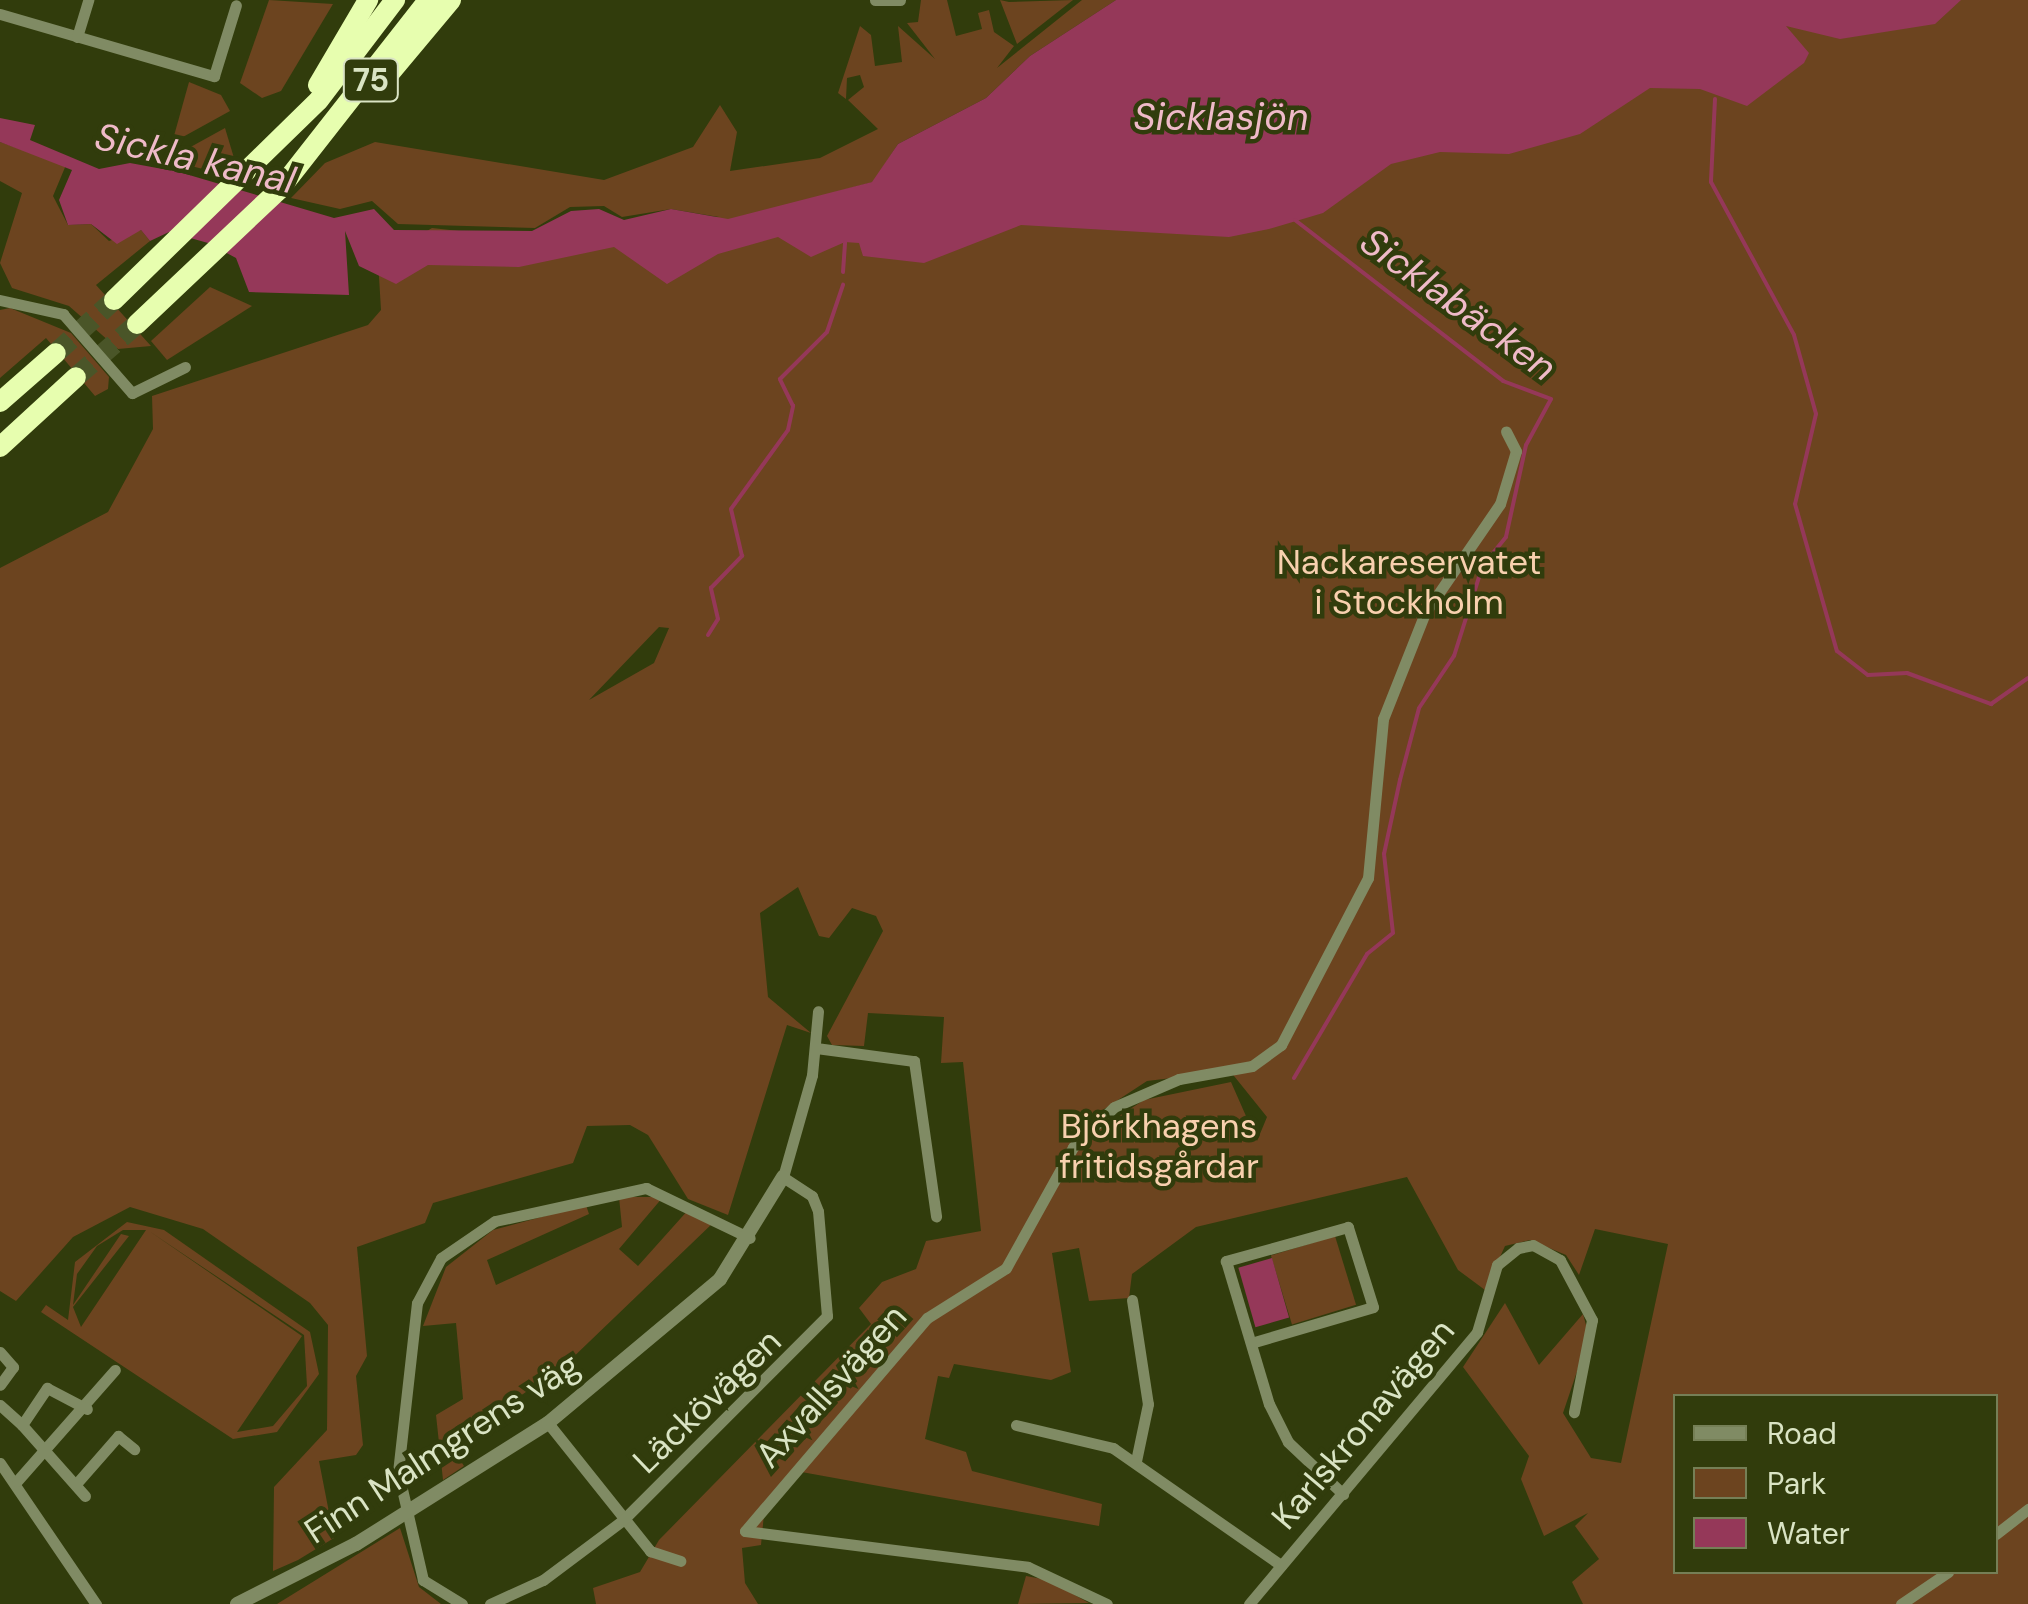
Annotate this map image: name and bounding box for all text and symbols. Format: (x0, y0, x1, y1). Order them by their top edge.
road number: 75 (341, 53, 401, 107)
water label: Sicklasjön (1133, 95, 1309, 141)
water label: Sickla kanal (91, 114, 299, 204)
water label: Sicklabäcken (1351, 219, 1565, 391)
park label: Nackareservatet i Stockholm (1277, 541, 1541, 623)
park label: Björkhagens fritidsgårdar (1059, 1105, 1259, 1187)
street label: Axvallsvägen (747, 1296, 915, 1476)
street label: Karlskronavägen (1263, 1310, 1463, 1538)
street label: Läckövägen (624, 1320, 790, 1482)
street label: Finn Malmgrens väg (297, 1344, 587, 1552)
legend (1673, 1394, 1998, 1574)
text: Road (1767, 1414, 1837, 1453)
text: Park (1767, 1464, 1826, 1503)
text: Water (1767, 1514, 1850, 1553)

